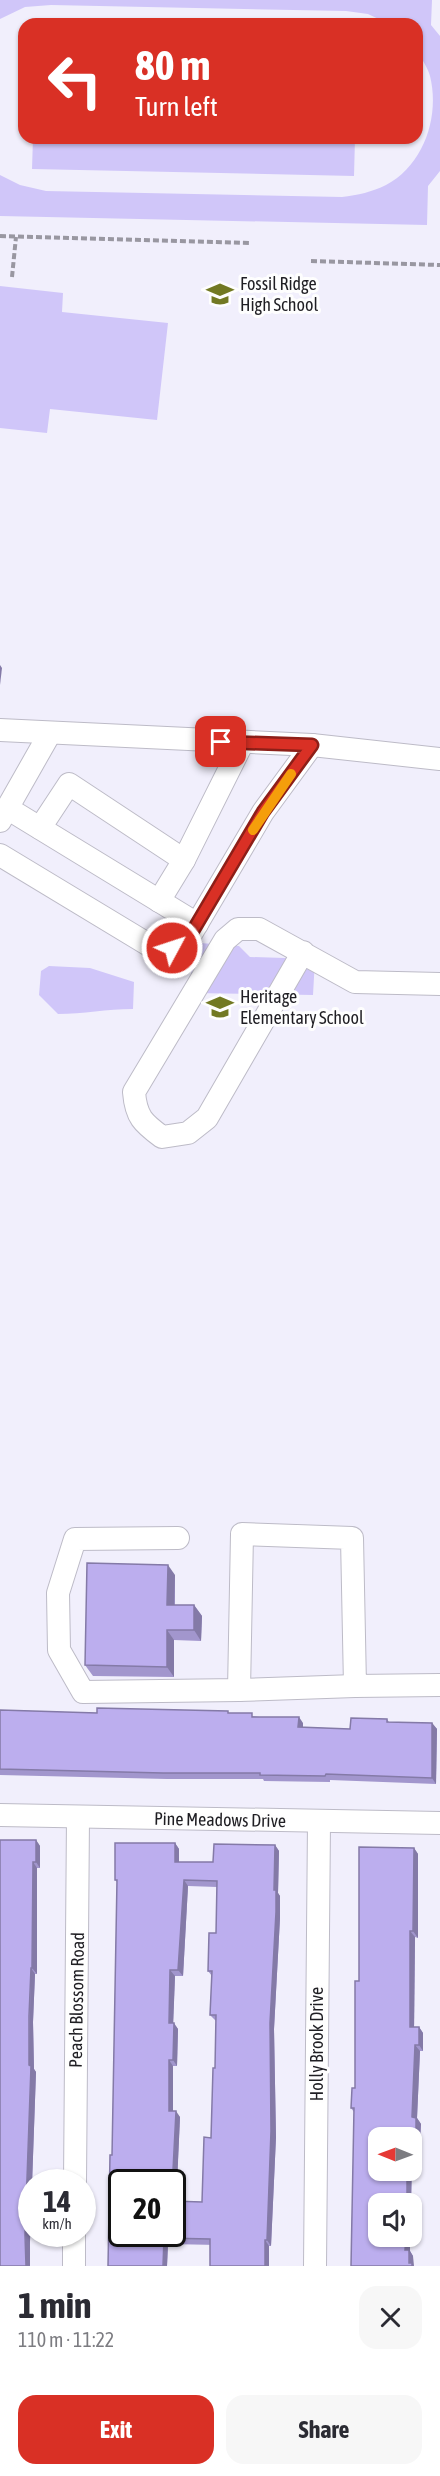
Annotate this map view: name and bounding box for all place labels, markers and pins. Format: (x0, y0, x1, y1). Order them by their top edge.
place label: Fossil Ridge High School (240, 273, 318, 315)
school or university icon: Fossil Ridge High School (205, 279, 235, 309)
pin (195, 716, 246, 767)
place label: Heritage Elementary School (240, 986, 364, 1028)
school or university icon: Heritage Elementary School (205, 992, 235, 1022)

